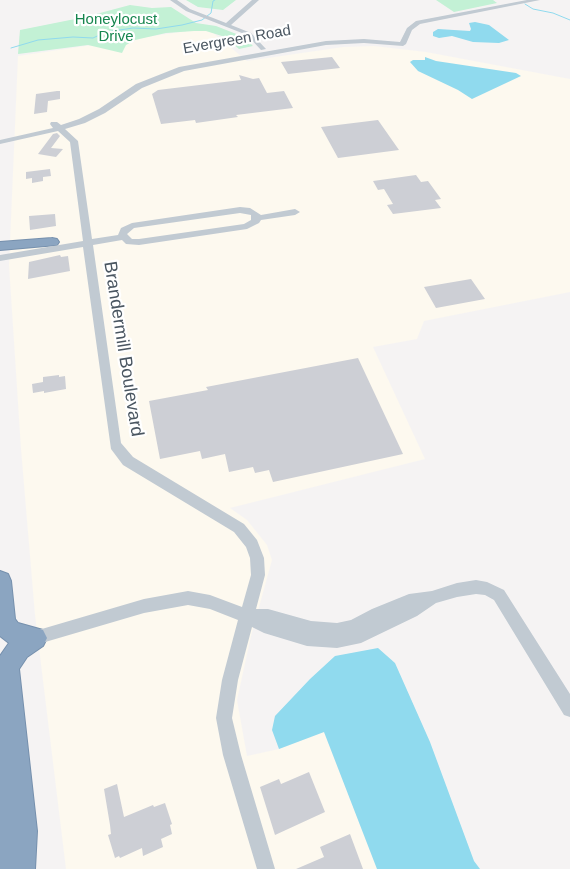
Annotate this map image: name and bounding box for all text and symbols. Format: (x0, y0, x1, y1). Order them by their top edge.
park label: Honeylocust Drive (75, 11, 157, 46)
street label: Evergreen Road (182, 22, 292, 58)
street label: Brandermill Boulevard (98, 260, 148, 438)

